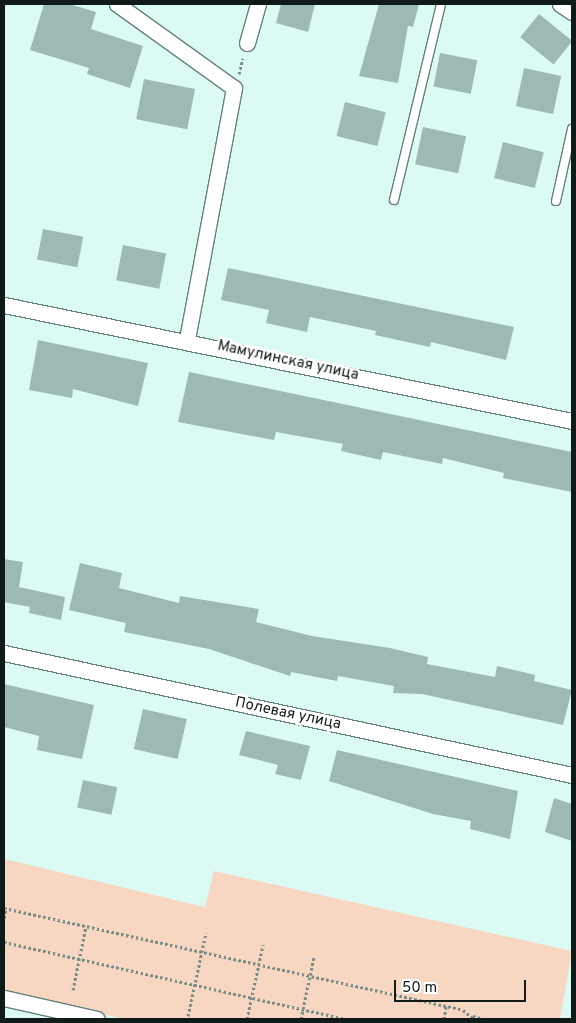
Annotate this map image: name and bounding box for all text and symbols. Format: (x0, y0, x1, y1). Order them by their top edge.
street label: Мамулинская улица (216, 337, 360, 385)
street label: Полевая улица (233, 694, 343, 734)
scale bar (396, 970, 528, 1002)
text: 50 m (402, 979, 437, 998)

